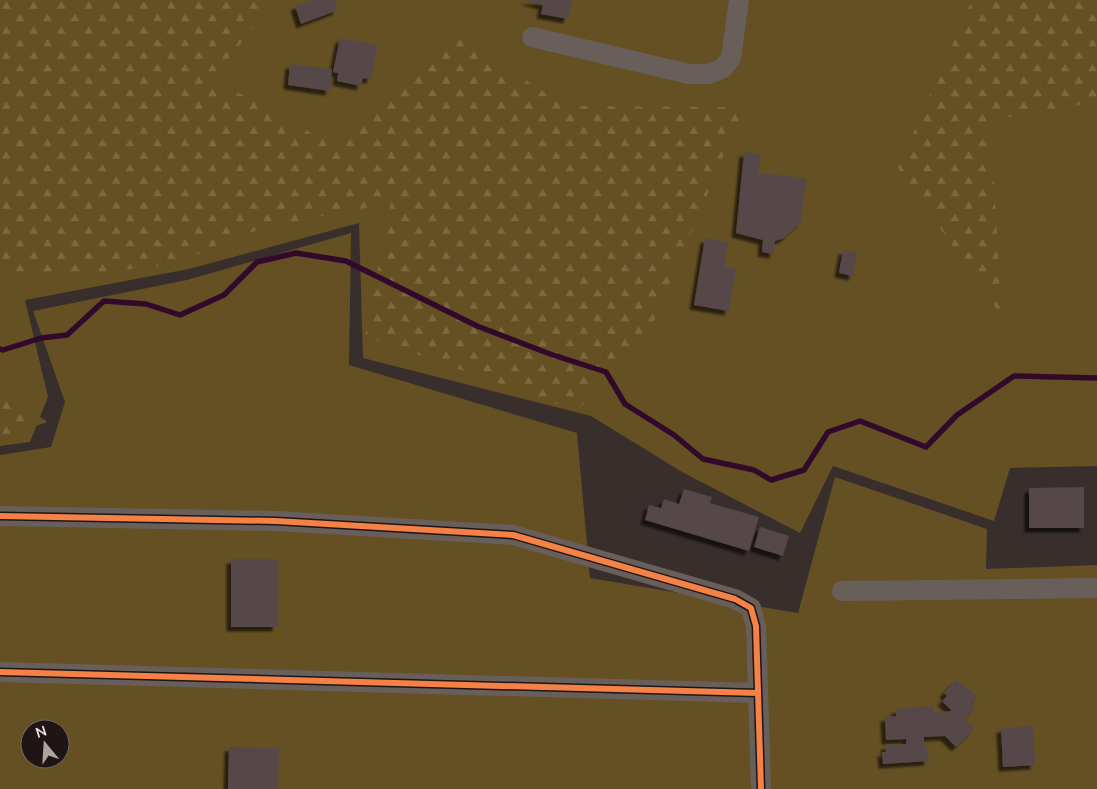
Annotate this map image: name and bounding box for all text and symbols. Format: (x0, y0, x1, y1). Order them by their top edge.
north arrow (20, 719, 70, 769)
text: N (33, 721, 49, 742)

